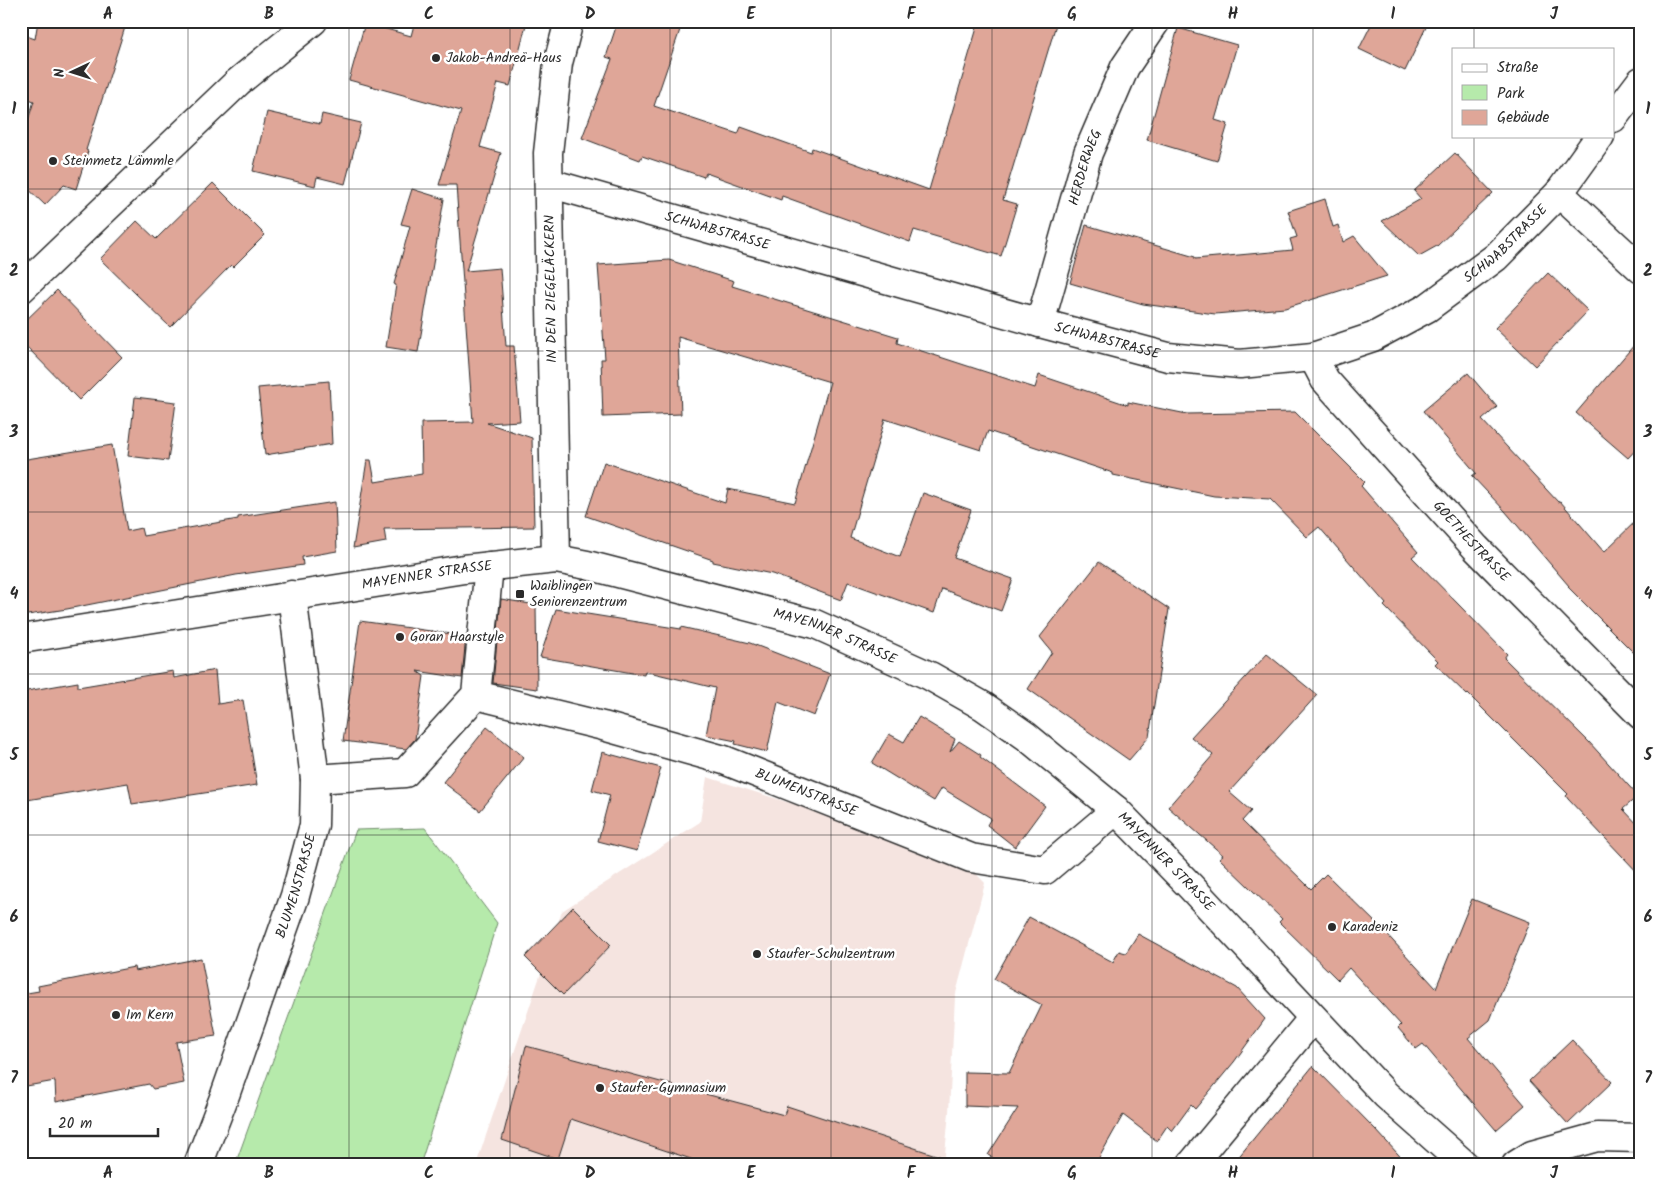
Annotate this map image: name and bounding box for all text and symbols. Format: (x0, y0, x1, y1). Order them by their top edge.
text: A (103, 2, 113, 27)
text: B (264, 2, 274, 27)
text: C (424, 2, 434, 27)
text: D (585, 2, 596, 27)
text: E (747, 2, 757, 27)
text: F (907, 2, 917, 27)
text: G (1067, 2, 1077, 27)
text: H (1228, 2, 1238, 27)
text: I (1391, 2, 1396, 27)
text: J (1550, 2, 1559, 27)
place label: Jakob-Andreä-Haus (446, 47, 561, 69)
north arrow (48, 48, 98, 98)
legend (1452, 48, 1614, 138)
marker: Jakob-Andreä-Haus (430, 52, 442, 64)
text: Straße (1497, 56, 1539, 80)
text: N (49, 68, 71, 78)
text: Park (1497, 82, 1525, 106)
text: 1 (12, 97, 17, 122)
text: 1 (1646, 97, 1651, 122)
text: Gebäude (1497, 106, 1550, 130)
street label: HERDERWEG (1063, 126, 1108, 208)
place label: Steinmetz Lämmle (63, 150, 175, 172)
marker: Steinmetz Lämmle (47, 155, 59, 167)
street label: SCHWABSTRASSE (1459, 199, 1554, 289)
street label: SCHWABSTRASSE (662, 206, 773, 257)
street label: IN DEN ZIEGELÄCKERN (539, 214, 563, 363)
text: 2 (9, 259, 19, 284)
text: 2 (1643, 259, 1653, 284)
street label: SCHWABSTRASSE (1052, 316, 1163, 366)
text: 3 (9, 420, 19, 445)
text: 3 (1643, 420, 1653, 445)
street label: GOETHESTRASSE (1427, 496, 1516, 588)
street label: MAYENNER STRASSE (360, 555, 494, 596)
place label: Waiblingen Seniorenzentrum (530, 575, 627, 613)
text: 4 (10, 582, 19, 607)
text: 4 (1644, 582, 1653, 607)
marker: Waiblingen Seniorenzentrum (514, 588, 526, 600)
street label: MAYENNER STRASSE (771, 603, 901, 671)
place label: Goran Haarstyle (410, 626, 505, 648)
marker: Goran Haarstyle (394, 631, 406, 643)
text: 5 (9, 743, 20, 768)
text: 5 (1643, 743, 1654, 768)
street label: BLUMENSTRASSE (752, 762, 862, 823)
street label: MAYENNER STRASSE (1112, 807, 1220, 917)
street label: BLUMENSTRASSE (270, 830, 322, 941)
text: 6 (10, 905, 19, 930)
text: 6 (1644, 905, 1653, 930)
place label: Karadeniz (1342, 916, 1398, 938)
marker: Karadeniz (1326, 921, 1338, 933)
place label: Staufer-Schulzentrum (767, 943, 895, 965)
marker: Staufer-Schulzentrum (751, 948, 763, 960)
place label: Im Kern (126, 1004, 174, 1026)
marker: Im Kern (110, 1009, 122, 1021)
text: 7 (10, 1066, 18, 1091)
text: 7 (1644, 1066, 1652, 1091)
place label: Staufer-Gymnasium (610, 1077, 726, 1099)
marker: Staufer-Gymnasium (594, 1082, 606, 1094)
scale bar (50, 1106, 158, 1138)
text: 20 m (58, 1112, 92, 1136)
text: A (103, 1161, 113, 1186)
text: B (264, 1161, 274, 1186)
text: C (424, 1161, 434, 1186)
text: D (585, 1161, 596, 1186)
text: E (747, 1161, 757, 1186)
text: F (907, 1161, 917, 1186)
text: G (1067, 1161, 1077, 1186)
text: H (1228, 1161, 1238, 1186)
text: I (1391, 1161, 1396, 1186)
text: J (1550, 1161, 1559, 1186)

